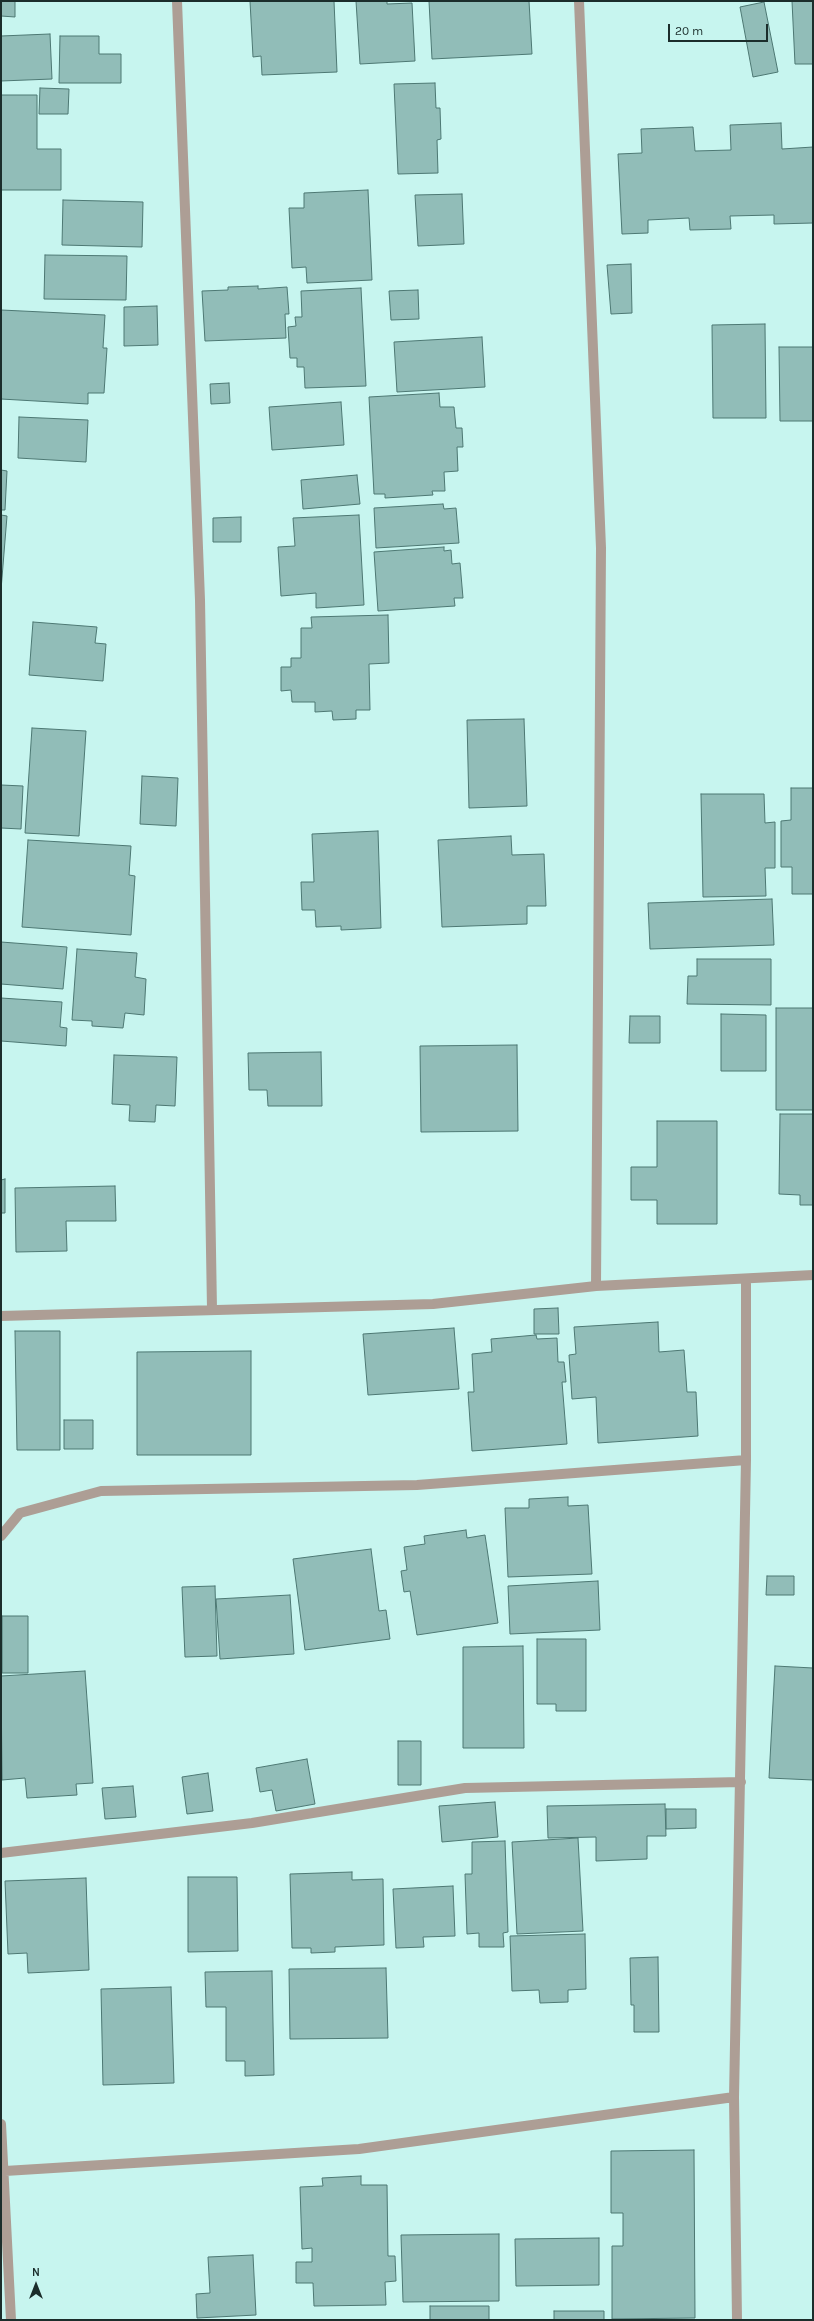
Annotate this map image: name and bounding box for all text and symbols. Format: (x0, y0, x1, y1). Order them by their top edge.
scale bar (670, 16, 770, 42)
text: 20 m (675, 24, 703, 38)
north arrow (16, 2265, 56, 2305)
text: N (32, 2266, 40, 2279)

